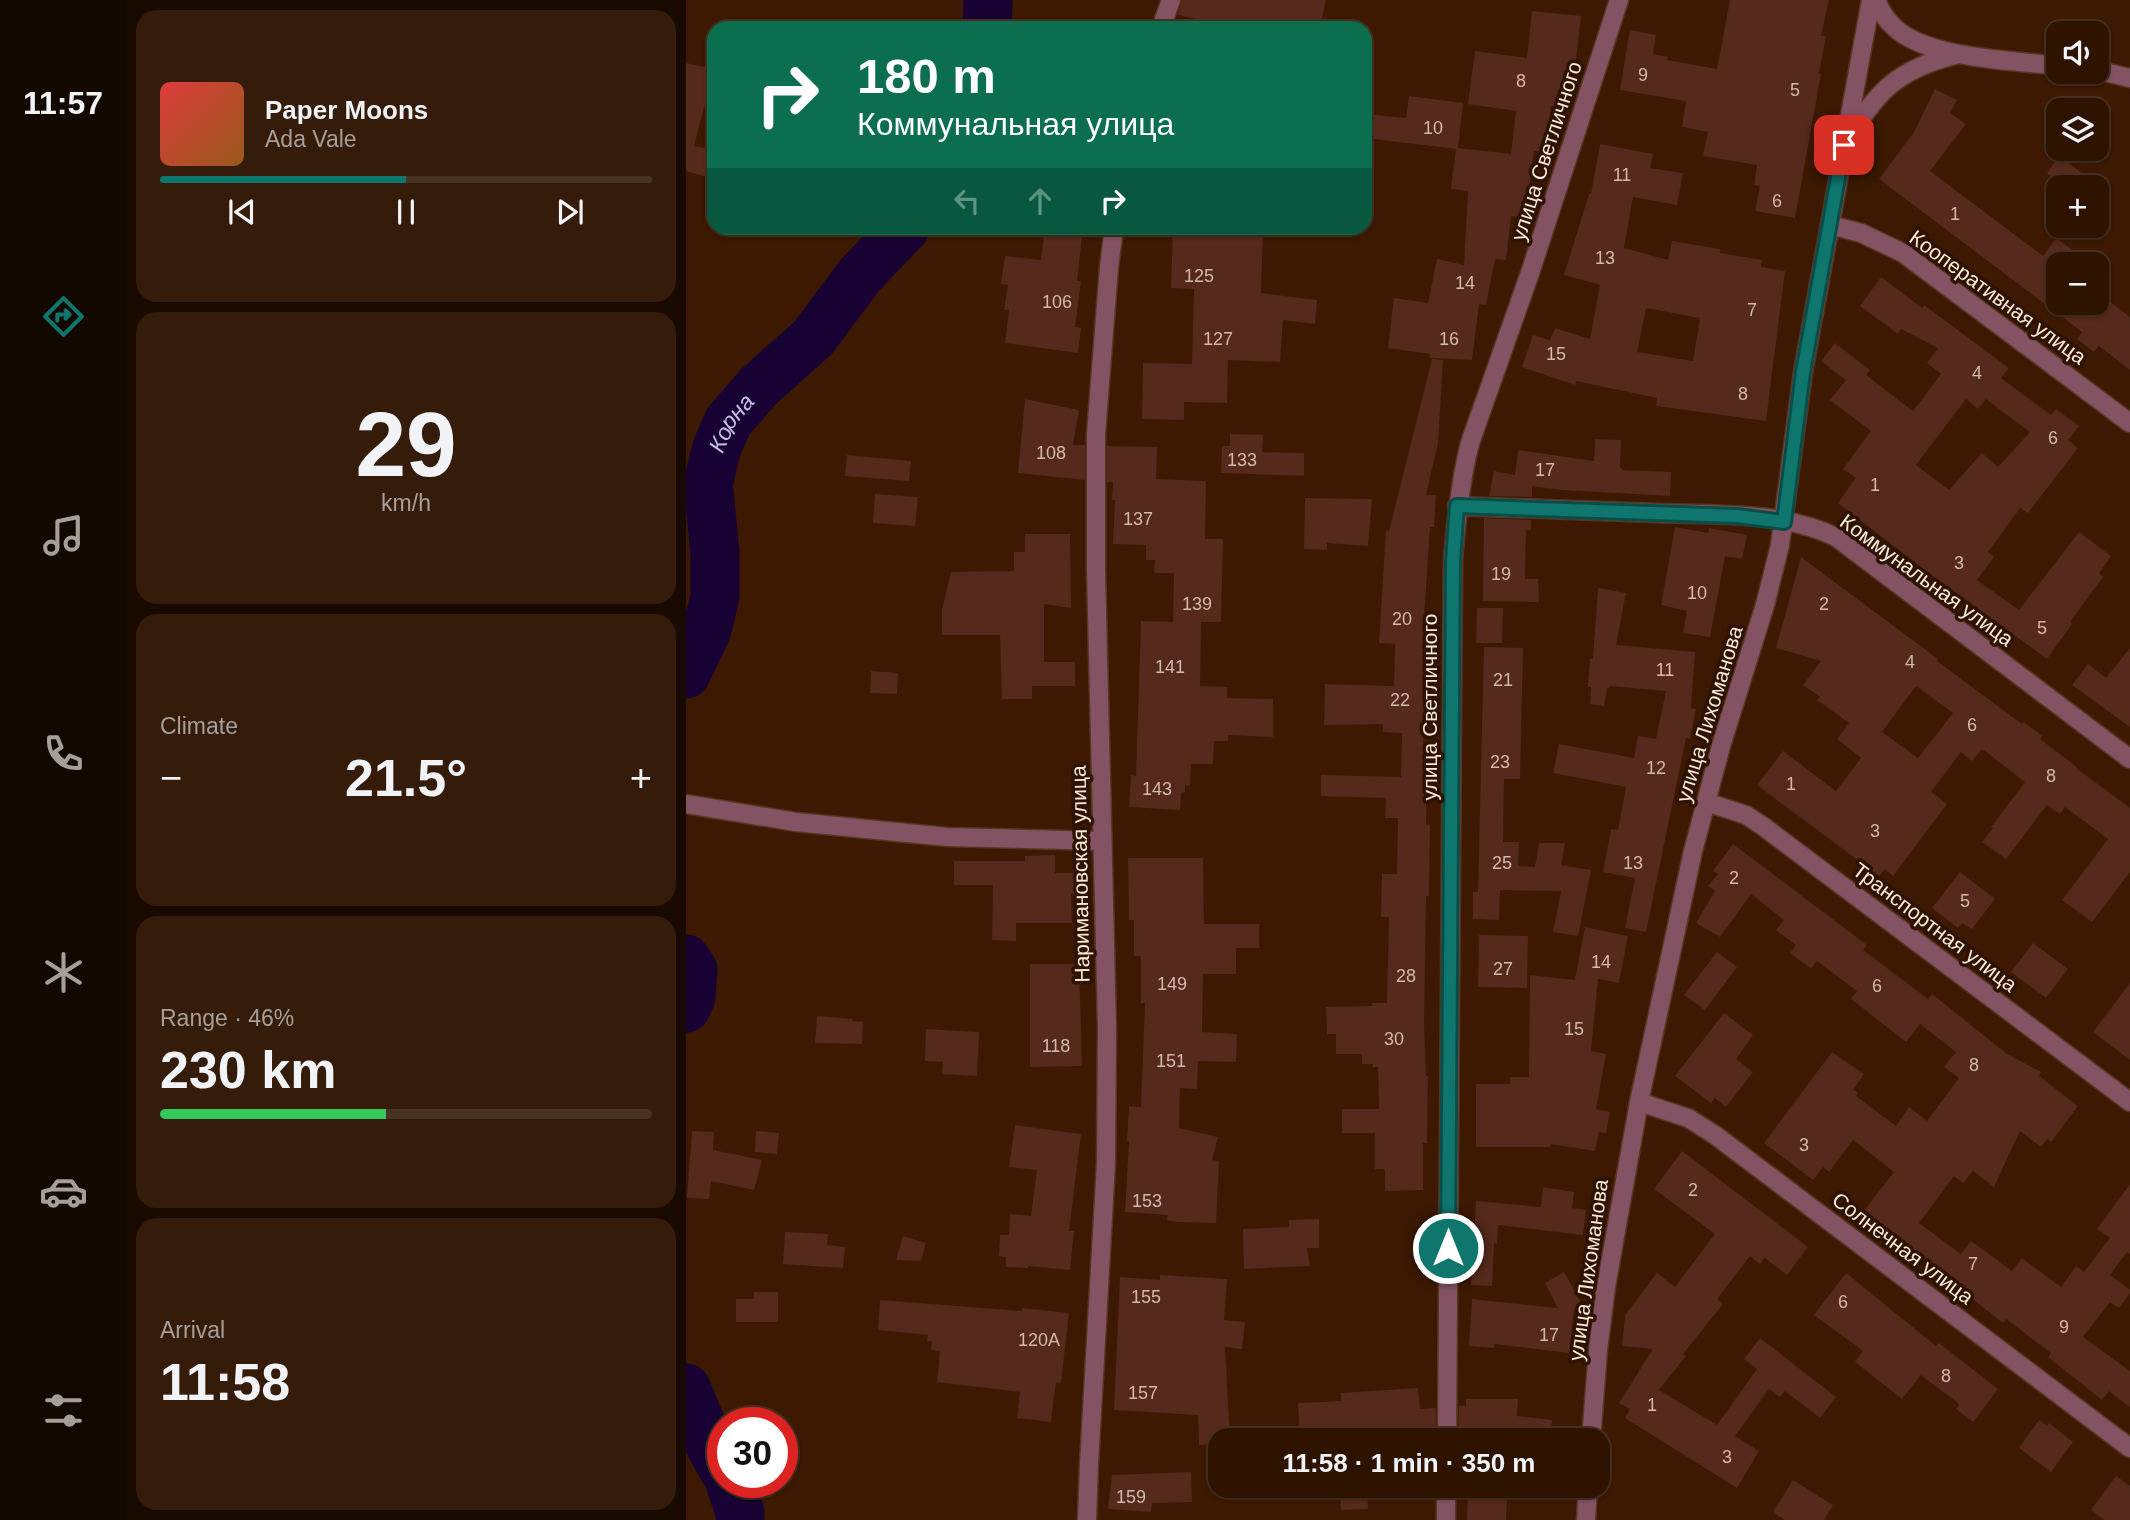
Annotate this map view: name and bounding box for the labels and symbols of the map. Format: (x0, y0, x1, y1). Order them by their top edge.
street label: улица Светличного (1506, 59, 1586, 243)
house number: 9 (1638, 65, 1648, 85)
house number: 8 (1516, 71, 1526, 91)
house number: 5 (1790, 80, 1800, 100)
pin (1814, 115, 1874, 175)
house number: 10 (1423, 118, 1443, 138)
house number: 11 (1613, 165, 1631, 185)
house number: 6 (1772, 191, 1782, 211)
house number: 1 (1950, 204, 1960, 224)
street label: Кооперативная улица (1905, 225, 2091, 369)
house number: 13 (1595, 248, 1615, 268)
house number: 125 (1184, 266, 1214, 286)
house number: 14 (1455, 273, 1475, 293)
house number: 106 (1042, 292, 1072, 312)
house number: 7 (1747, 300, 1757, 320)
house number: 127 (1203, 329, 1233, 349)
house number: 16 (1439, 329, 1459, 349)
house number: 15 (1546, 344, 1566, 364)
house number: 4 (1972, 363, 1982, 383)
house number: 8 (1738, 384, 1748, 404)
water label: Корна (703, 389, 759, 456)
house number: 6 (2048, 428, 2058, 448)
house number: 108 (1036, 443, 1066, 463)
house number: 133 (1227, 450, 1257, 470)
house number: 17 (1535, 460, 1555, 480)
house number: 1 (1870, 475, 1880, 495)
house number: 137 (1123, 509, 1153, 529)
street label: Коммунальная улица (1836, 510, 2018, 651)
house number: 3 (1954, 553, 1964, 573)
house number: 19 (1491, 564, 1511, 584)
house number: 10 (1687, 583, 1707, 603)
house number: 139 (1182, 594, 1212, 614)
house number: 2 (1819, 594, 1829, 614)
house number: 20 (1392, 609, 1412, 629)
street label: улица Светличного (1418, 614, 1441, 800)
house number: 5 (2037, 618, 2047, 638)
street label: улица Лихоманова (1671, 623, 1747, 805)
house number: 4 (1905, 652, 1915, 672)
house number: 141 (1155, 657, 1185, 677)
house number: 11 (1656, 660, 1674, 680)
house number: 21 (1493, 670, 1513, 690)
house number: 22 (1390, 690, 1410, 710)
house number: 6 (1967, 715, 1977, 735)
house number: 23 (1490, 752, 1510, 772)
house number: 12 (1646, 758, 1666, 778)
street label: Наримановская улица (1067, 765, 1093, 983)
house number: 8 (2046, 766, 2056, 786)
house number: 1 (1786, 774, 1796, 794)
house number: 143 (1142, 779, 1172, 799)
house number: 3 (1870, 821, 1880, 841)
house number: 25 (1492, 853, 1512, 873)
house number: 13 (1623, 853, 1643, 873)
street label: Транспортная улица (1849, 858, 2022, 996)
house number: 2 (1729, 868, 1739, 888)
house number: 5 (1960, 891, 1970, 911)
house number: 14 (1591, 952, 1611, 972)
house number: 27 (1493, 959, 1513, 979)
house number: 28 (1396, 966, 1416, 986)
house number: 149 (1157, 974, 1187, 994)
house number: 6 (1872, 976, 1882, 996)
house number: 15 (1564, 1019, 1584, 1039)
house number: 30 (1384, 1029, 1404, 1049)
house number: 118 (1042, 1036, 1070, 1056)
house number: 151 (1156, 1051, 1186, 1071)
house number: 8 (1969, 1055, 1979, 1075)
house number: 3 (1799, 1135, 1809, 1155)
street label: улица Лихоманова (1564, 1177, 1612, 1362)
house number: 2 (1688, 1180, 1698, 1200)
street label: Солнечная улица (1828, 1188, 1978, 1309)
house number: 153 (1132, 1191, 1162, 1211)
position arrow (1411, 1211, 1485, 1285)
house number: 7 (1968, 1254, 1978, 1274)
house number: 155 (1131, 1287, 1161, 1307)
house number: 6 (1838, 1292, 1848, 1312)
house number: 9 (2059, 1317, 2069, 1337)
house number: 17 (1539, 1325, 1559, 1345)
house number: 120А (1018, 1330, 1060, 1350)
house number: 8 (1941, 1366, 1951, 1386)
house number: 157 (1128, 1383, 1158, 1403)
house number: 1 (1647, 1395, 1657, 1415)
speed limit sign: 30 (707, 1407, 798, 1498)
house number: 3 (1722, 1447, 1732, 1467)
house number: 159 (1116, 1487, 1146, 1507)

